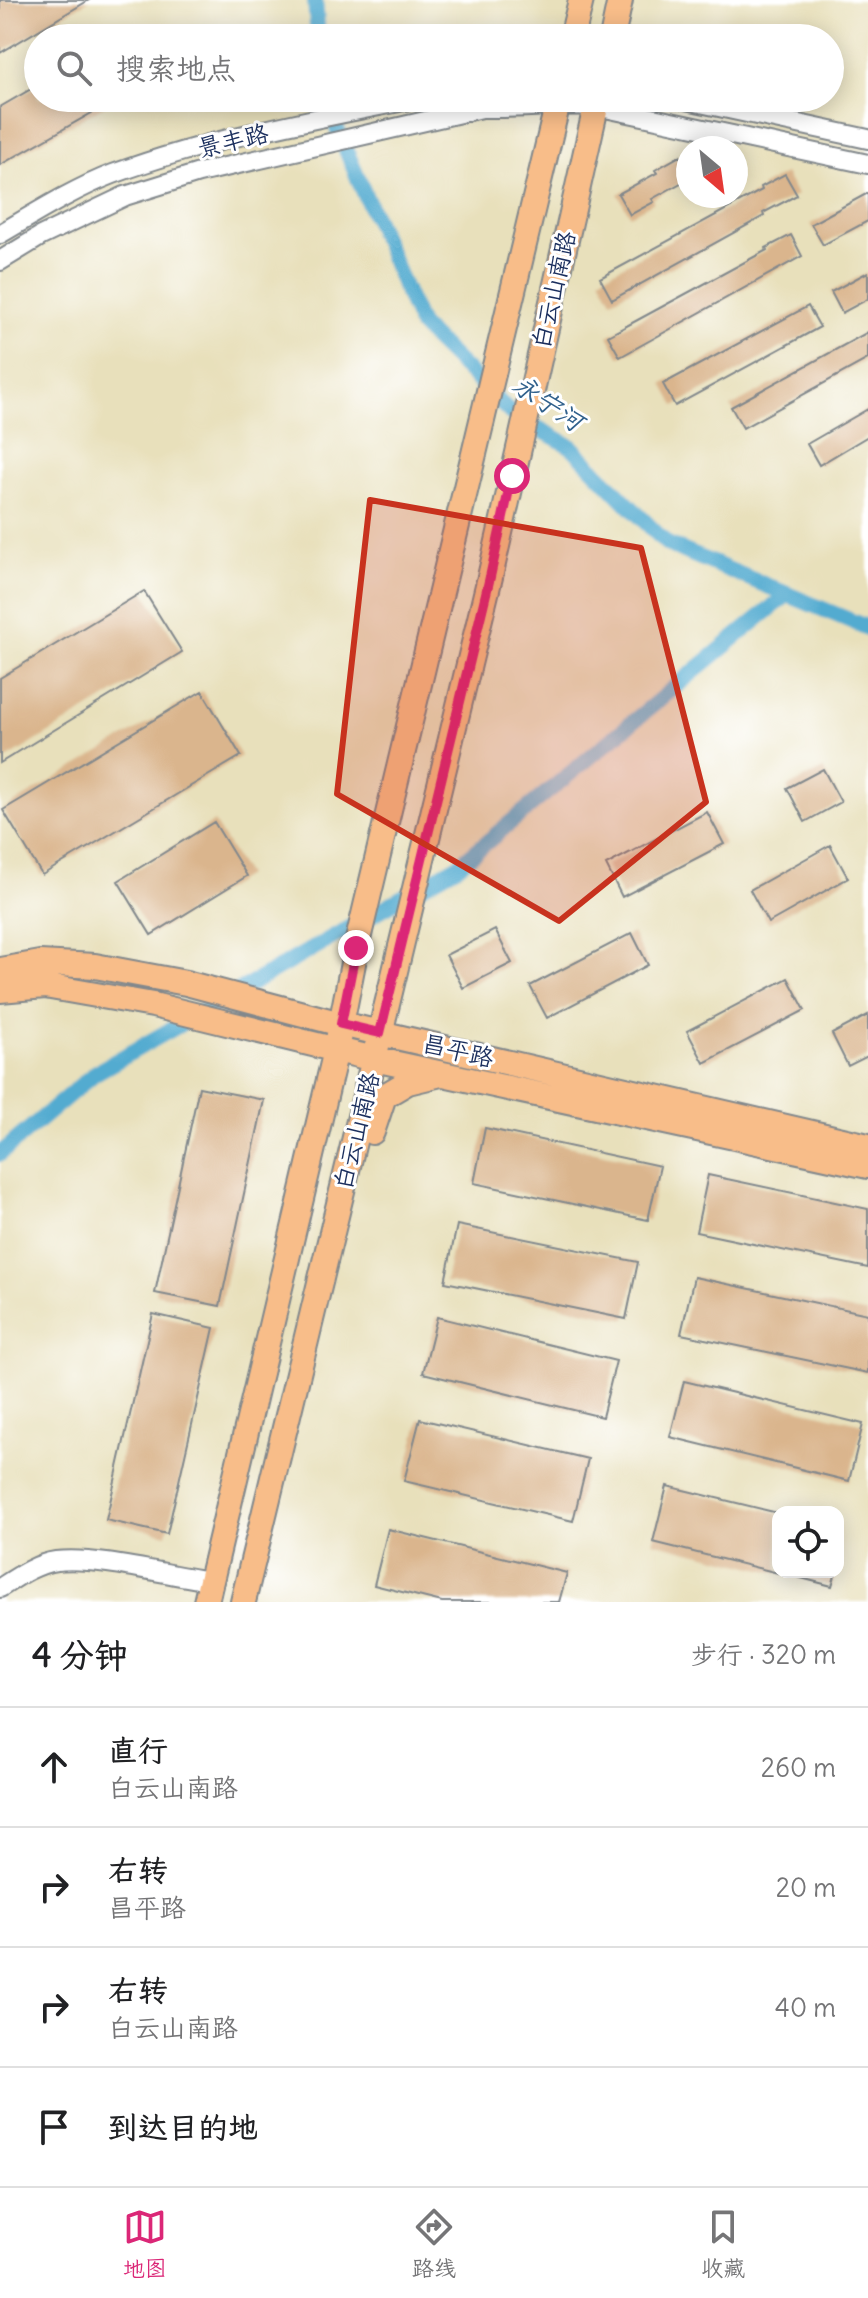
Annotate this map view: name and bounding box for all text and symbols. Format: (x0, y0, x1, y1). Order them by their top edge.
search box (24, 24, 844, 112)
icon: search (52, 46, 96, 90)
text: 搜索地点 (116, 49, 236, 87)
street label: 景丰路 (194, 117, 271, 163)
north arrow (676, 136, 748, 208)
street label: 白云山南路 (525, 228, 581, 352)
water label: 永宁河 (507, 367, 593, 440)
route start (494, 458, 530, 494)
route end (338, 930, 374, 966)
street label: 昌平路 (420, 1027, 497, 1073)
street label: 白云山南路 (327, 1069, 385, 1193)
map controls (772, 1506, 844, 1578)
button: locate (772, 1506, 844, 1578)
text: 4 分钟 (32, 1633, 128, 1676)
text: 步行 · 320 m (691, 1638, 836, 1671)
text: 直行 (108, 1731, 168, 1769)
icon: ahead (32, 1745, 76, 1789)
text: 260 m (761, 1751, 836, 1784)
text: 白云山南路 (108, 1771, 238, 1804)
text: 右转 (108, 1851, 168, 1889)
icon: right (32, 1865, 76, 1909)
text: 20 m (776, 1871, 836, 1904)
text: 昌平路 (108, 1891, 186, 1924)
text: 右转 (108, 1971, 168, 2009)
icon: right (32, 1985, 76, 2029)
text: 40 m (775, 1991, 836, 2024)
text: 白云山南路 (108, 2011, 238, 2044)
icon: arrive (32, 2105, 76, 2149)
text: 到达目的地 (108, 2108, 258, 2146)
tab: 地图 (123, 2205, 167, 2282)
tab: 路线 (412, 2205, 456, 2282)
tab: 收藏 (701, 2205, 745, 2282)

